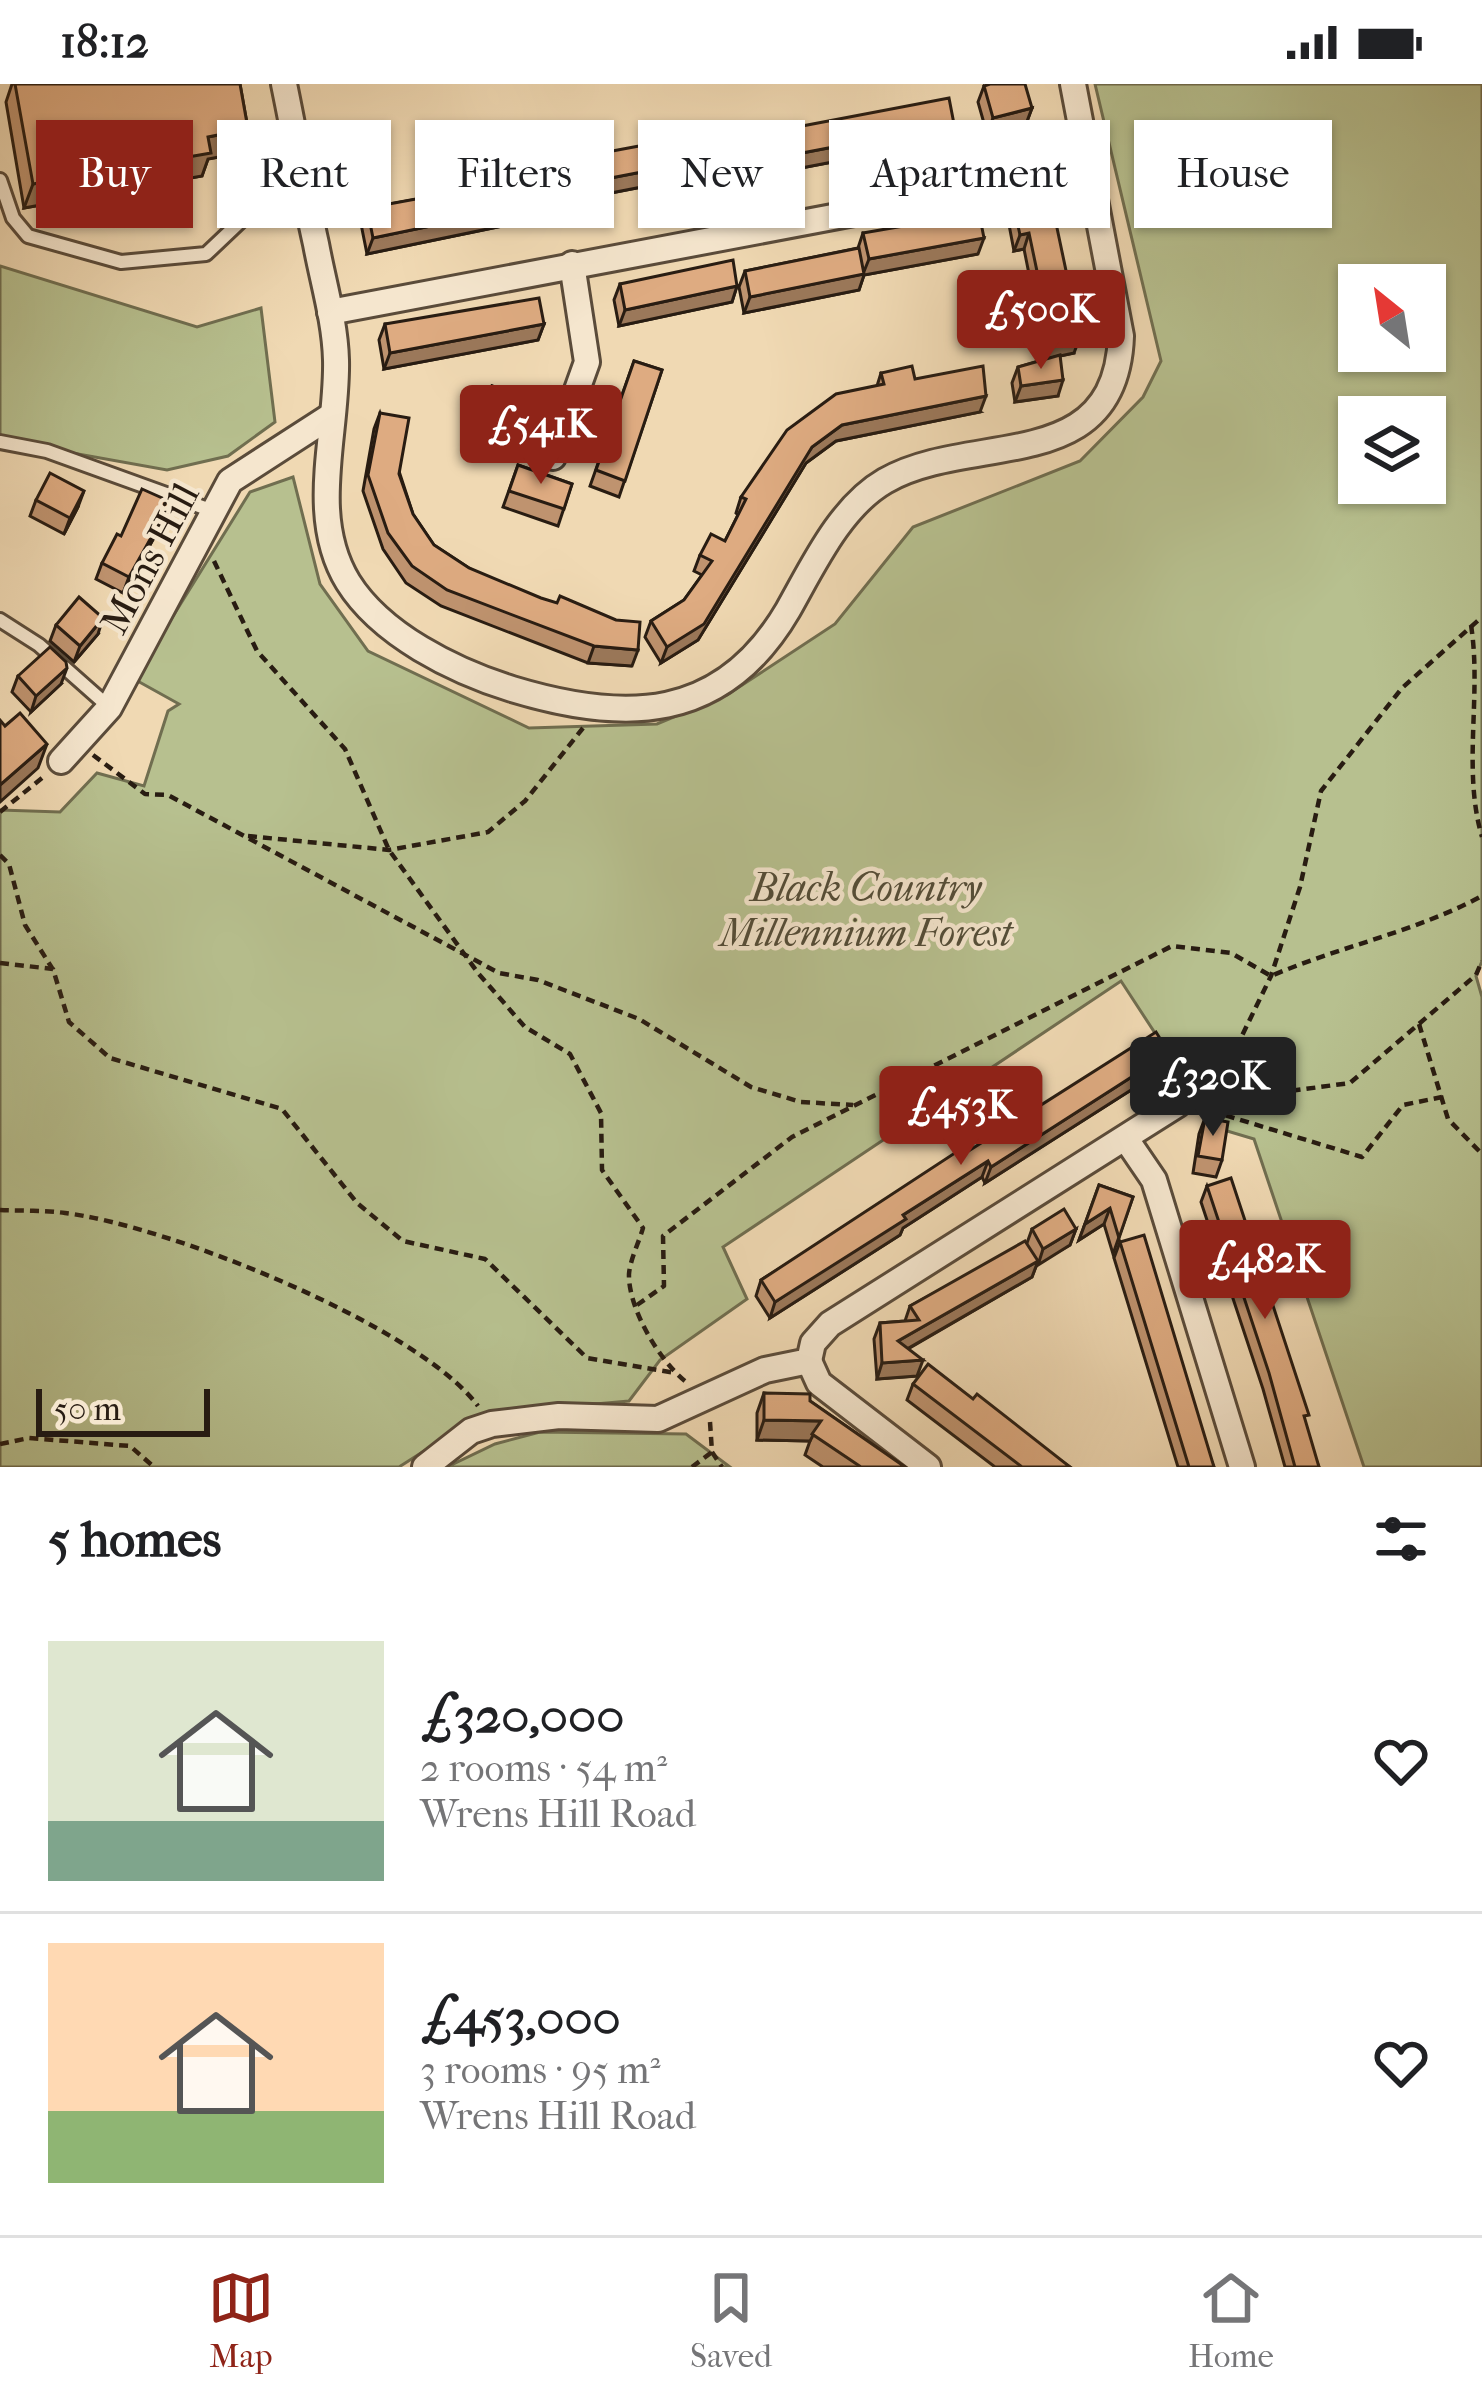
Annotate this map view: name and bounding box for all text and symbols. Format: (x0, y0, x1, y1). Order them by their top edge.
text: 18:12 (60, 16, 149, 69)
chip: Buy (36, 120, 193, 228)
chip: Rent (217, 120, 391, 228)
chip: Filters (415, 120, 614, 228)
chip: New (638, 120, 805, 228)
chip: Apartment (829, 120, 1110, 228)
chip: House (1134, 120, 1332, 228)
north arrow (1338, 264, 1446, 372)
map controls (1338, 264, 1446, 504)
pin: £500K (957, 270, 1125, 372)
text: £500K (984, 286, 1098, 332)
pin: £541K (457, 385, 625, 487)
button: layers (1338, 396, 1446, 504)
text: £541K (487, 401, 595, 447)
street label: Mons Hill (91, 475, 209, 642)
park label: Black Country Millennium Forest (717, 865, 1014, 956)
pin: £320K (1129, 1037, 1297, 1139)
text: £320K (1157, 1053, 1269, 1099)
pin: £453K (877, 1066, 1045, 1168)
text: £453K (906, 1082, 1016, 1128)
pin: £482K (1181, 1220, 1349, 1322)
text: £482K (1206, 1236, 1324, 1282)
scale bar (36, 1383, 210, 1436)
text: 50 m (54, 1390, 121, 1429)
icon: filters (1368, 1506, 1434, 1572)
text: 5 homes (48, 1509, 221, 1569)
text: £320,000 (420, 1685, 624, 1745)
icon: home (144, 1689, 288, 1833)
icon: heart (1368, 1728, 1434, 1794)
text: 2 rooms · 54 m² (420, 1745, 667, 1791)
text: Wrens Hill Road (420, 1791, 696, 1837)
text: £453,000 (420, 1987, 621, 2047)
icon: home (144, 1991, 288, 2135)
icon: heart (1368, 2030, 1434, 2096)
text: 3 rooms · 95 m² (420, 2047, 661, 2093)
text: Wrens Hill Road (420, 2093, 696, 2139)
tab: Map (208, 2265, 274, 2376)
tab: Saved (690, 2265, 772, 2376)
tab: Home (1188, 2265, 1274, 2376)

